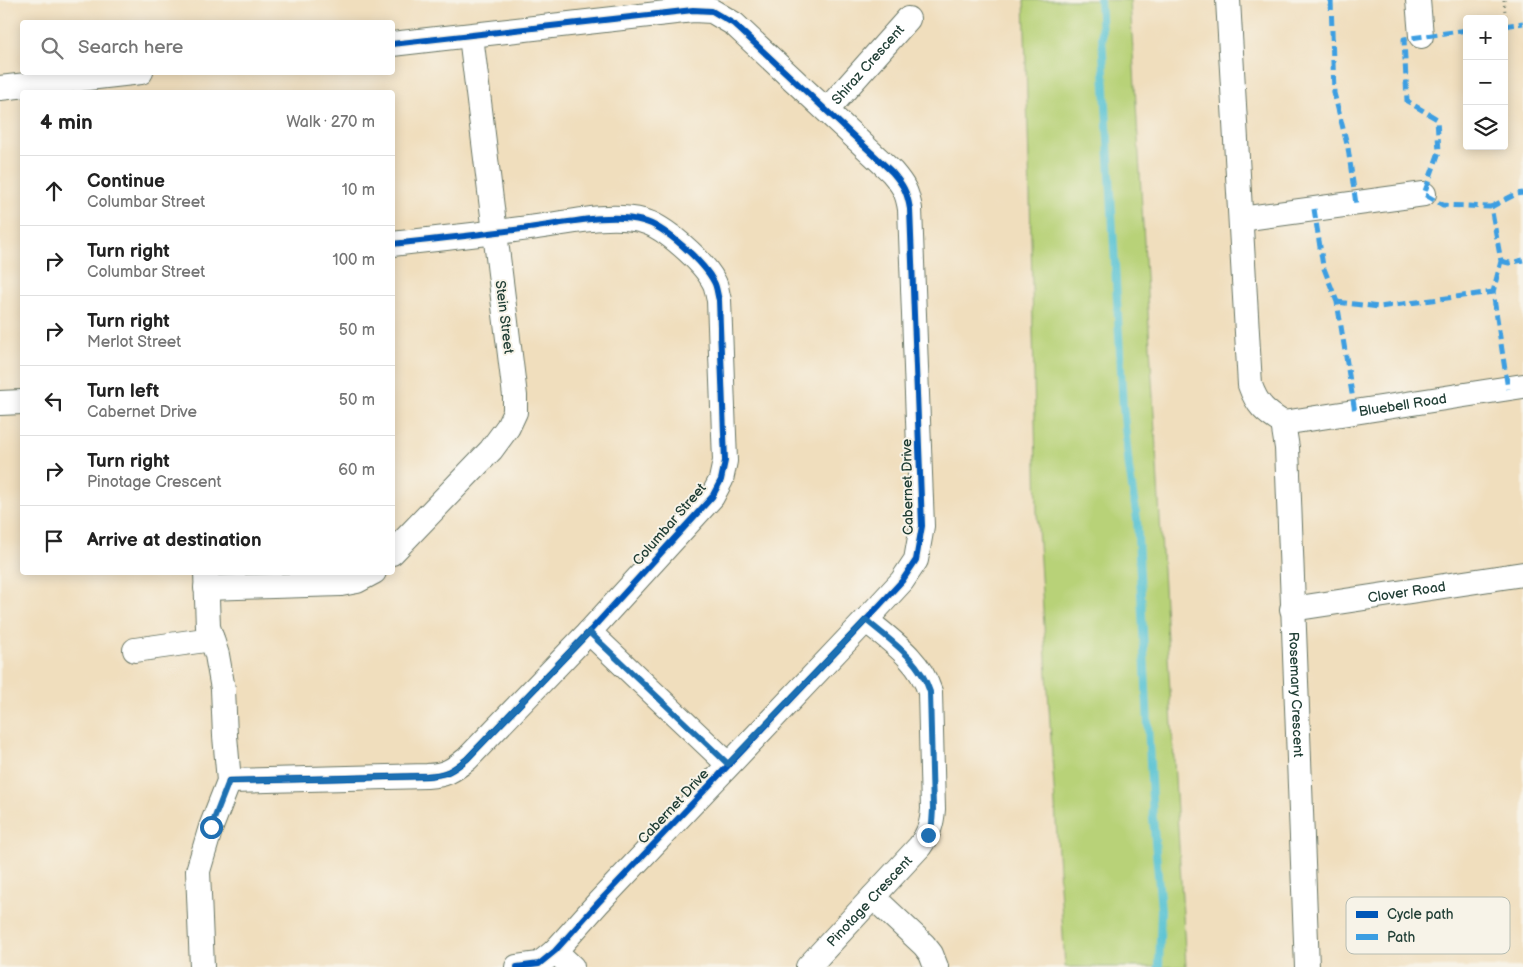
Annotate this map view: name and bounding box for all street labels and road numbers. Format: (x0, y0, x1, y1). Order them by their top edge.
street label: Shiraz Crescent (828, 21, 908, 108)
street label: Stein Street (492, 279, 518, 355)
street label: Bluebell Road (1357, 390, 1448, 420)
street label: Cabernet Drive (898, 439, 917, 535)
street label: Columbar Street (629, 479, 710, 569)
street label: Clover Road (1367, 578, 1447, 606)
street label: Rosemary Crescent (1285, 631, 1307, 758)
street label: Cabernet Drive (634, 765, 712, 847)
street label: Pinotage Crescent (823, 852, 916, 950)

